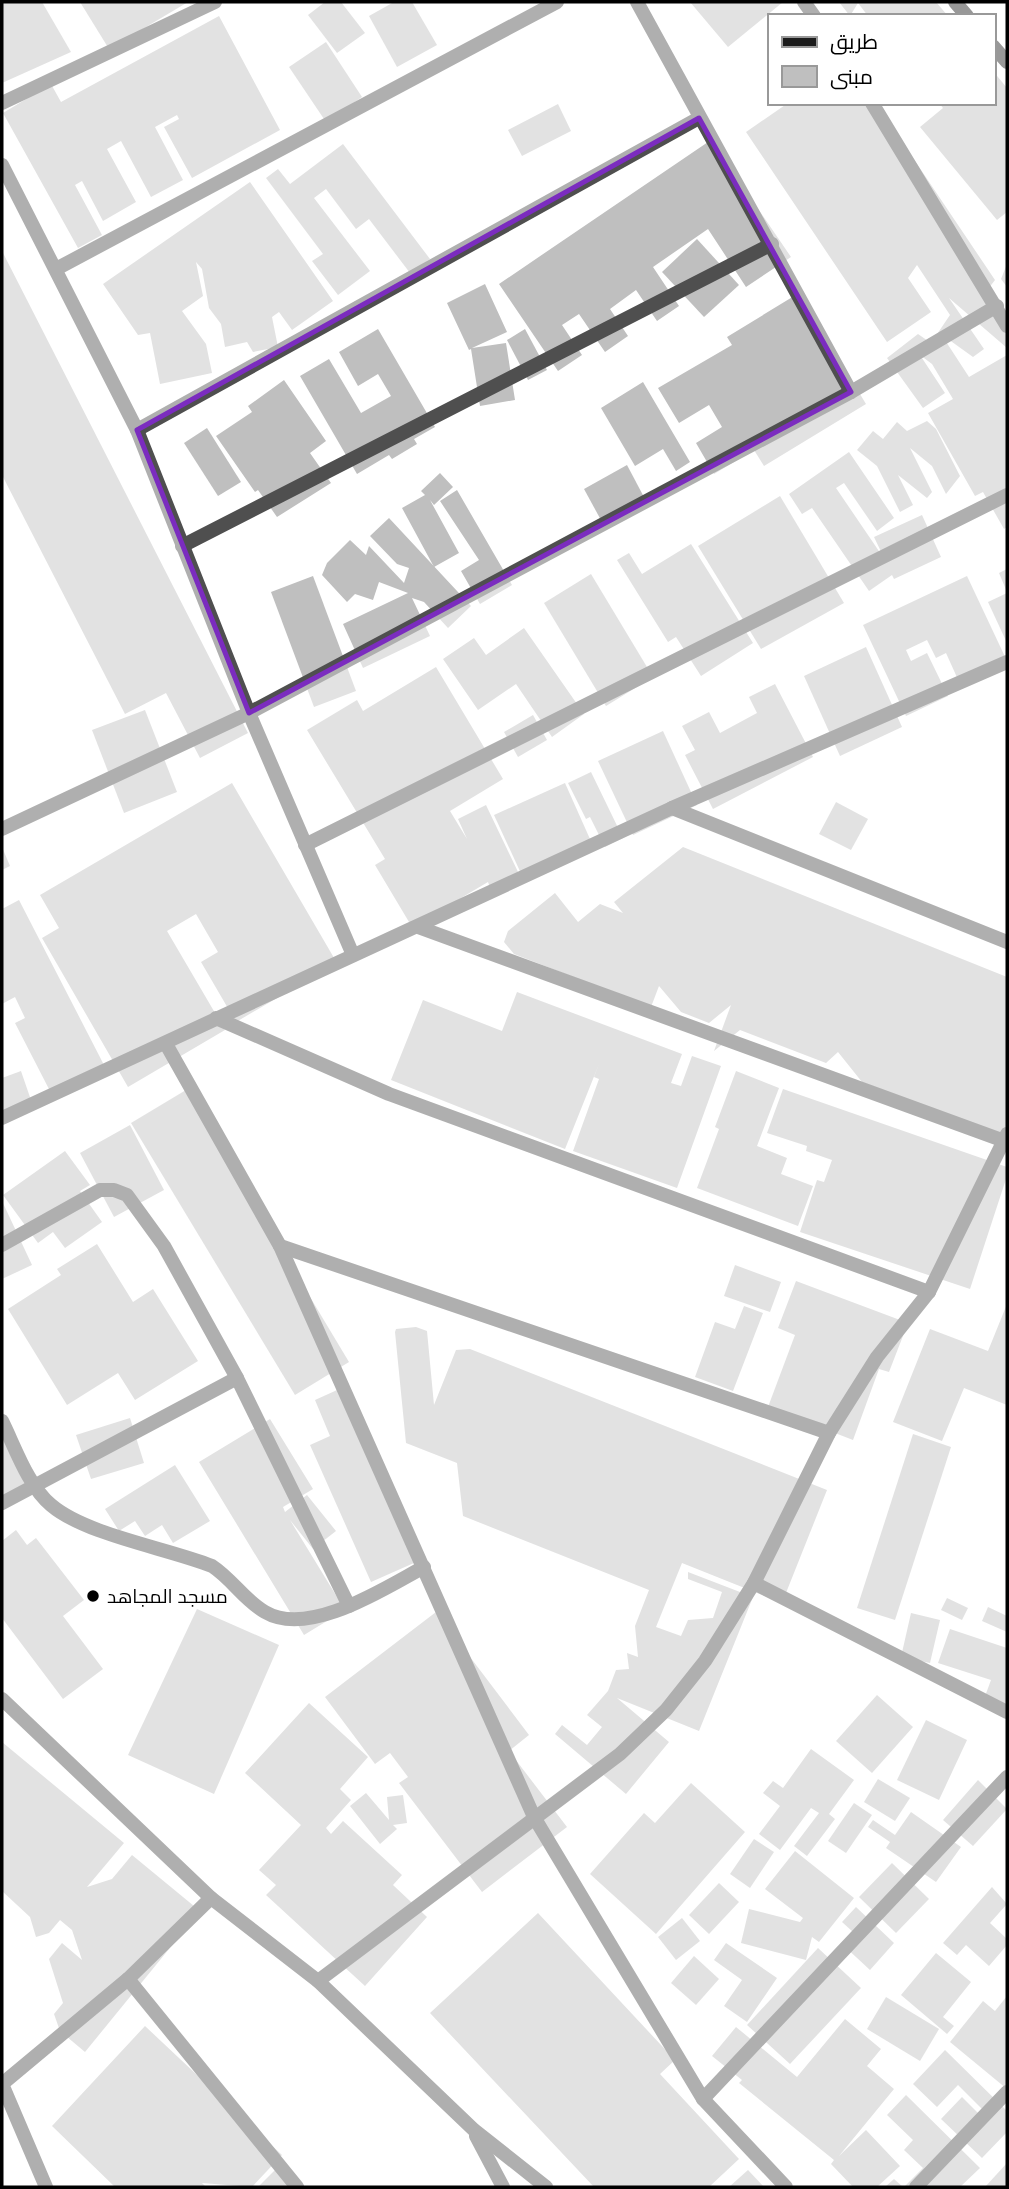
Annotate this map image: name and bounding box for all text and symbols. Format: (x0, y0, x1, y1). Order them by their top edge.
legend (768, 14, 995, 105)
text: طريق (830, 28, 878, 56)
text: مبنى (830, 63, 873, 91)
place label: مسجد المجاهد (107, 1584, 228, 1609)
marker: مسجد المجاهد (85, 1588, 101, 1604)

